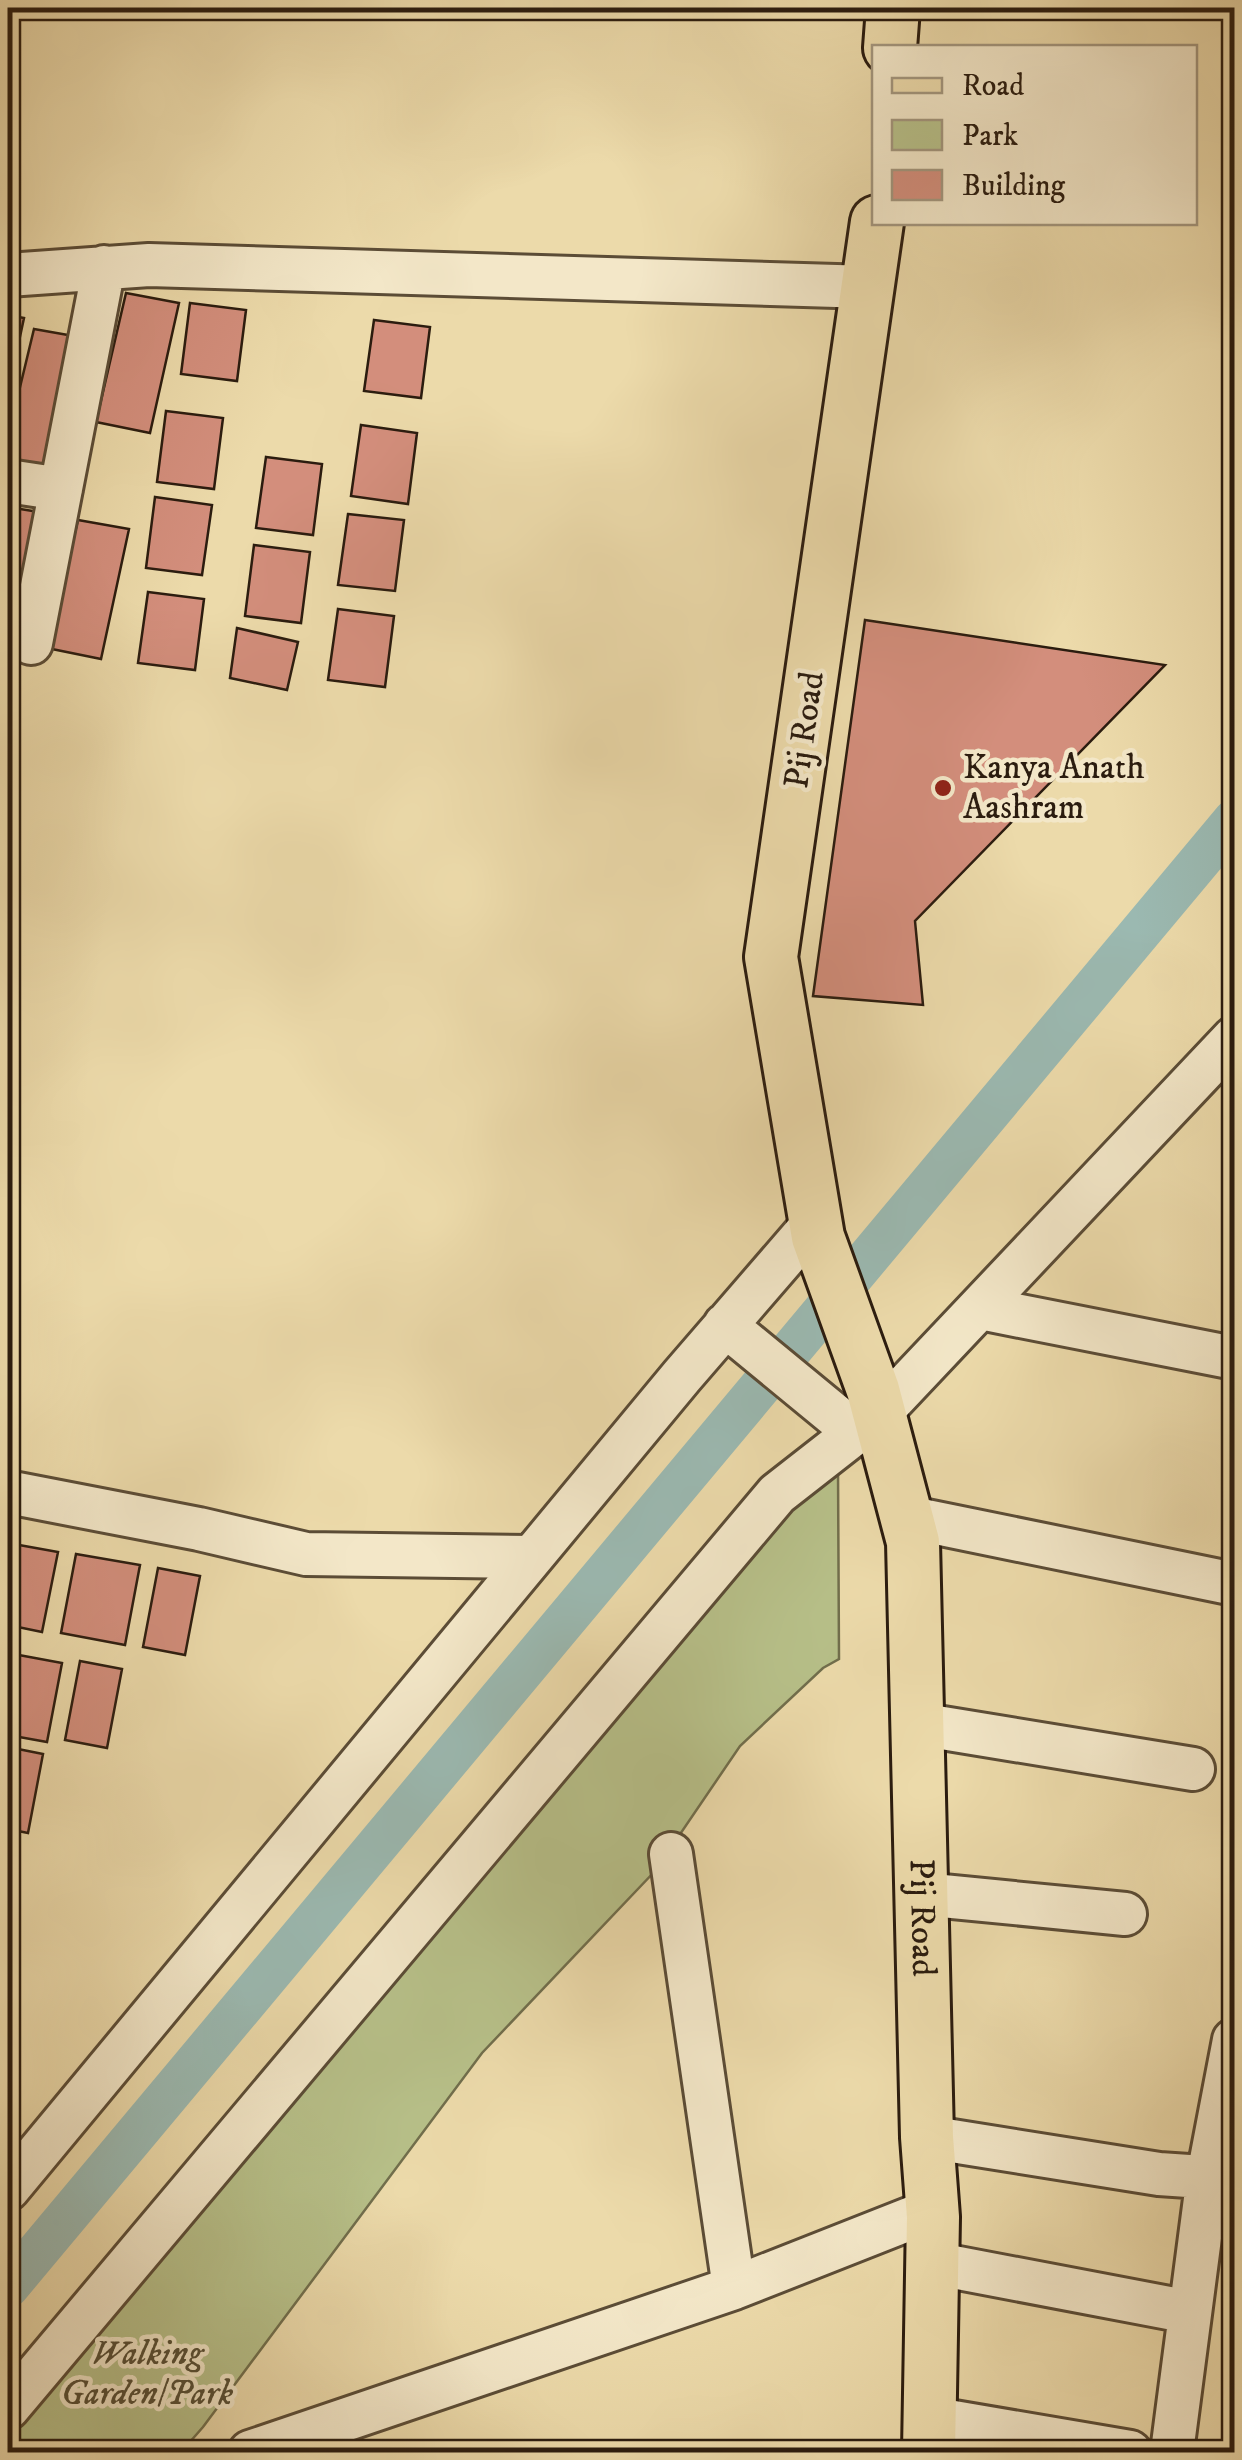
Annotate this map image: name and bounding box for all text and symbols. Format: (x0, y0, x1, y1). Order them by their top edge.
legend (872, 45, 1197, 225)
text: Road (962, 68, 1024, 105)
text: Park (962, 118, 1018, 155)
text: Building (962, 168, 1066, 205)
street label: Pij Road (775, 668, 835, 791)
place label: Kanya Anath Aashram (963, 746, 1145, 830)
marker: Kanya Anath Aashram (932, 777, 954, 799)
street label: Pij Road (898, 1858, 945, 1978)
park label: Walking Garden/Park (61, 2332, 233, 2416)

